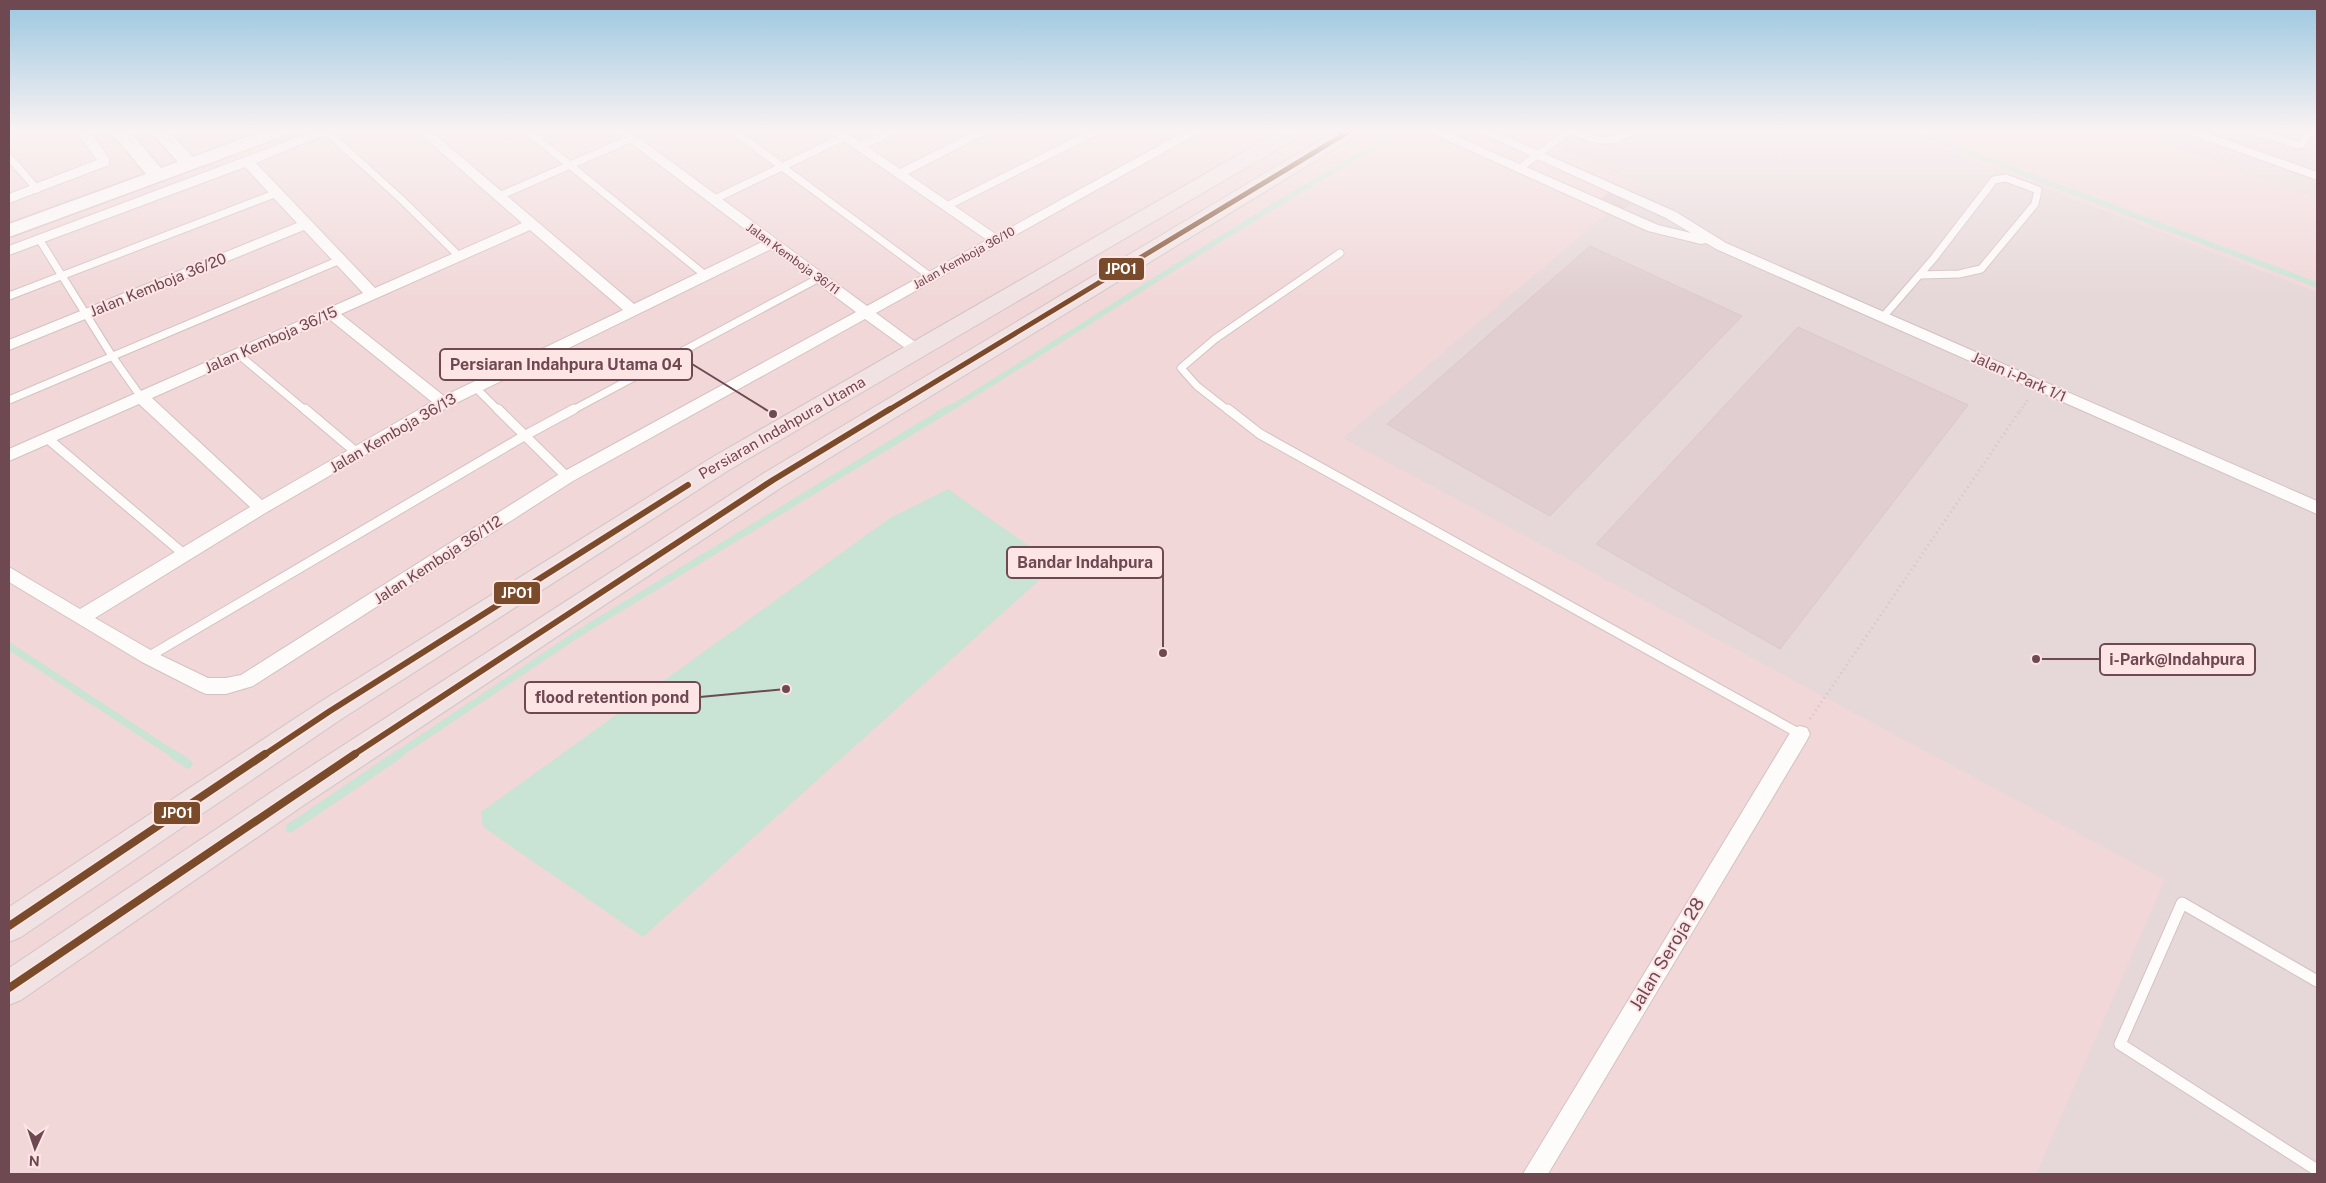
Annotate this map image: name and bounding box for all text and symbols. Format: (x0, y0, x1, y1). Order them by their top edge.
street label: Jalan Kemboja 36/11 (744, 220, 842, 298)
street label: Jalan Kemboja 36/10 (911, 224, 1017, 292)
street label: Jalan Kemboja 36/20 (87, 249, 229, 320)
line badge: JPO1 (1098, 257, 1145, 281)
text: JPO1 (1105, 261, 1137, 277)
street label: Jalan Kemboja 36/15 (202, 303, 340, 376)
street label: Jalan i-Park 1/1 (1969, 348, 2069, 405)
callout: Persiaran Indahpura Utama 04 (440, 349, 692, 380)
text: Persiaran Indahpura Utama 04 (450, 355, 683, 374)
street label: Persiaran Indahpura Utama (695, 373, 868, 482)
street label: Jalan Kemboja 36/13 (326, 389, 459, 476)
street label: Jalan Kemboja 36/112 (371, 512, 505, 607)
callout: Bandar Indahpura (1007, 547, 1163, 578)
text: Bandar Indahpura (1017, 553, 1153, 572)
line badge: JPO1 (493, 581, 541, 605)
text: JPO1 (501, 585, 533, 601)
callout: i-Park@Indahpura (2100, 644, 2255, 675)
text: i-Park@Indahpura (2109, 650, 2245, 669)
callout: flood retention pond (525, 682, 700, 713)
text: flood retention pond (535, 688, 689, 707)
line badge: JPO1 (153, 801, 201, 825)
text: JPO1 (161, 805, 193, 821)
street label: Jalan Seroja 28 (1625, 894, 1708, 1014)
north arrow (10, 1123, 60, 1173)
text: N (28, 1153, 40, 1169)

